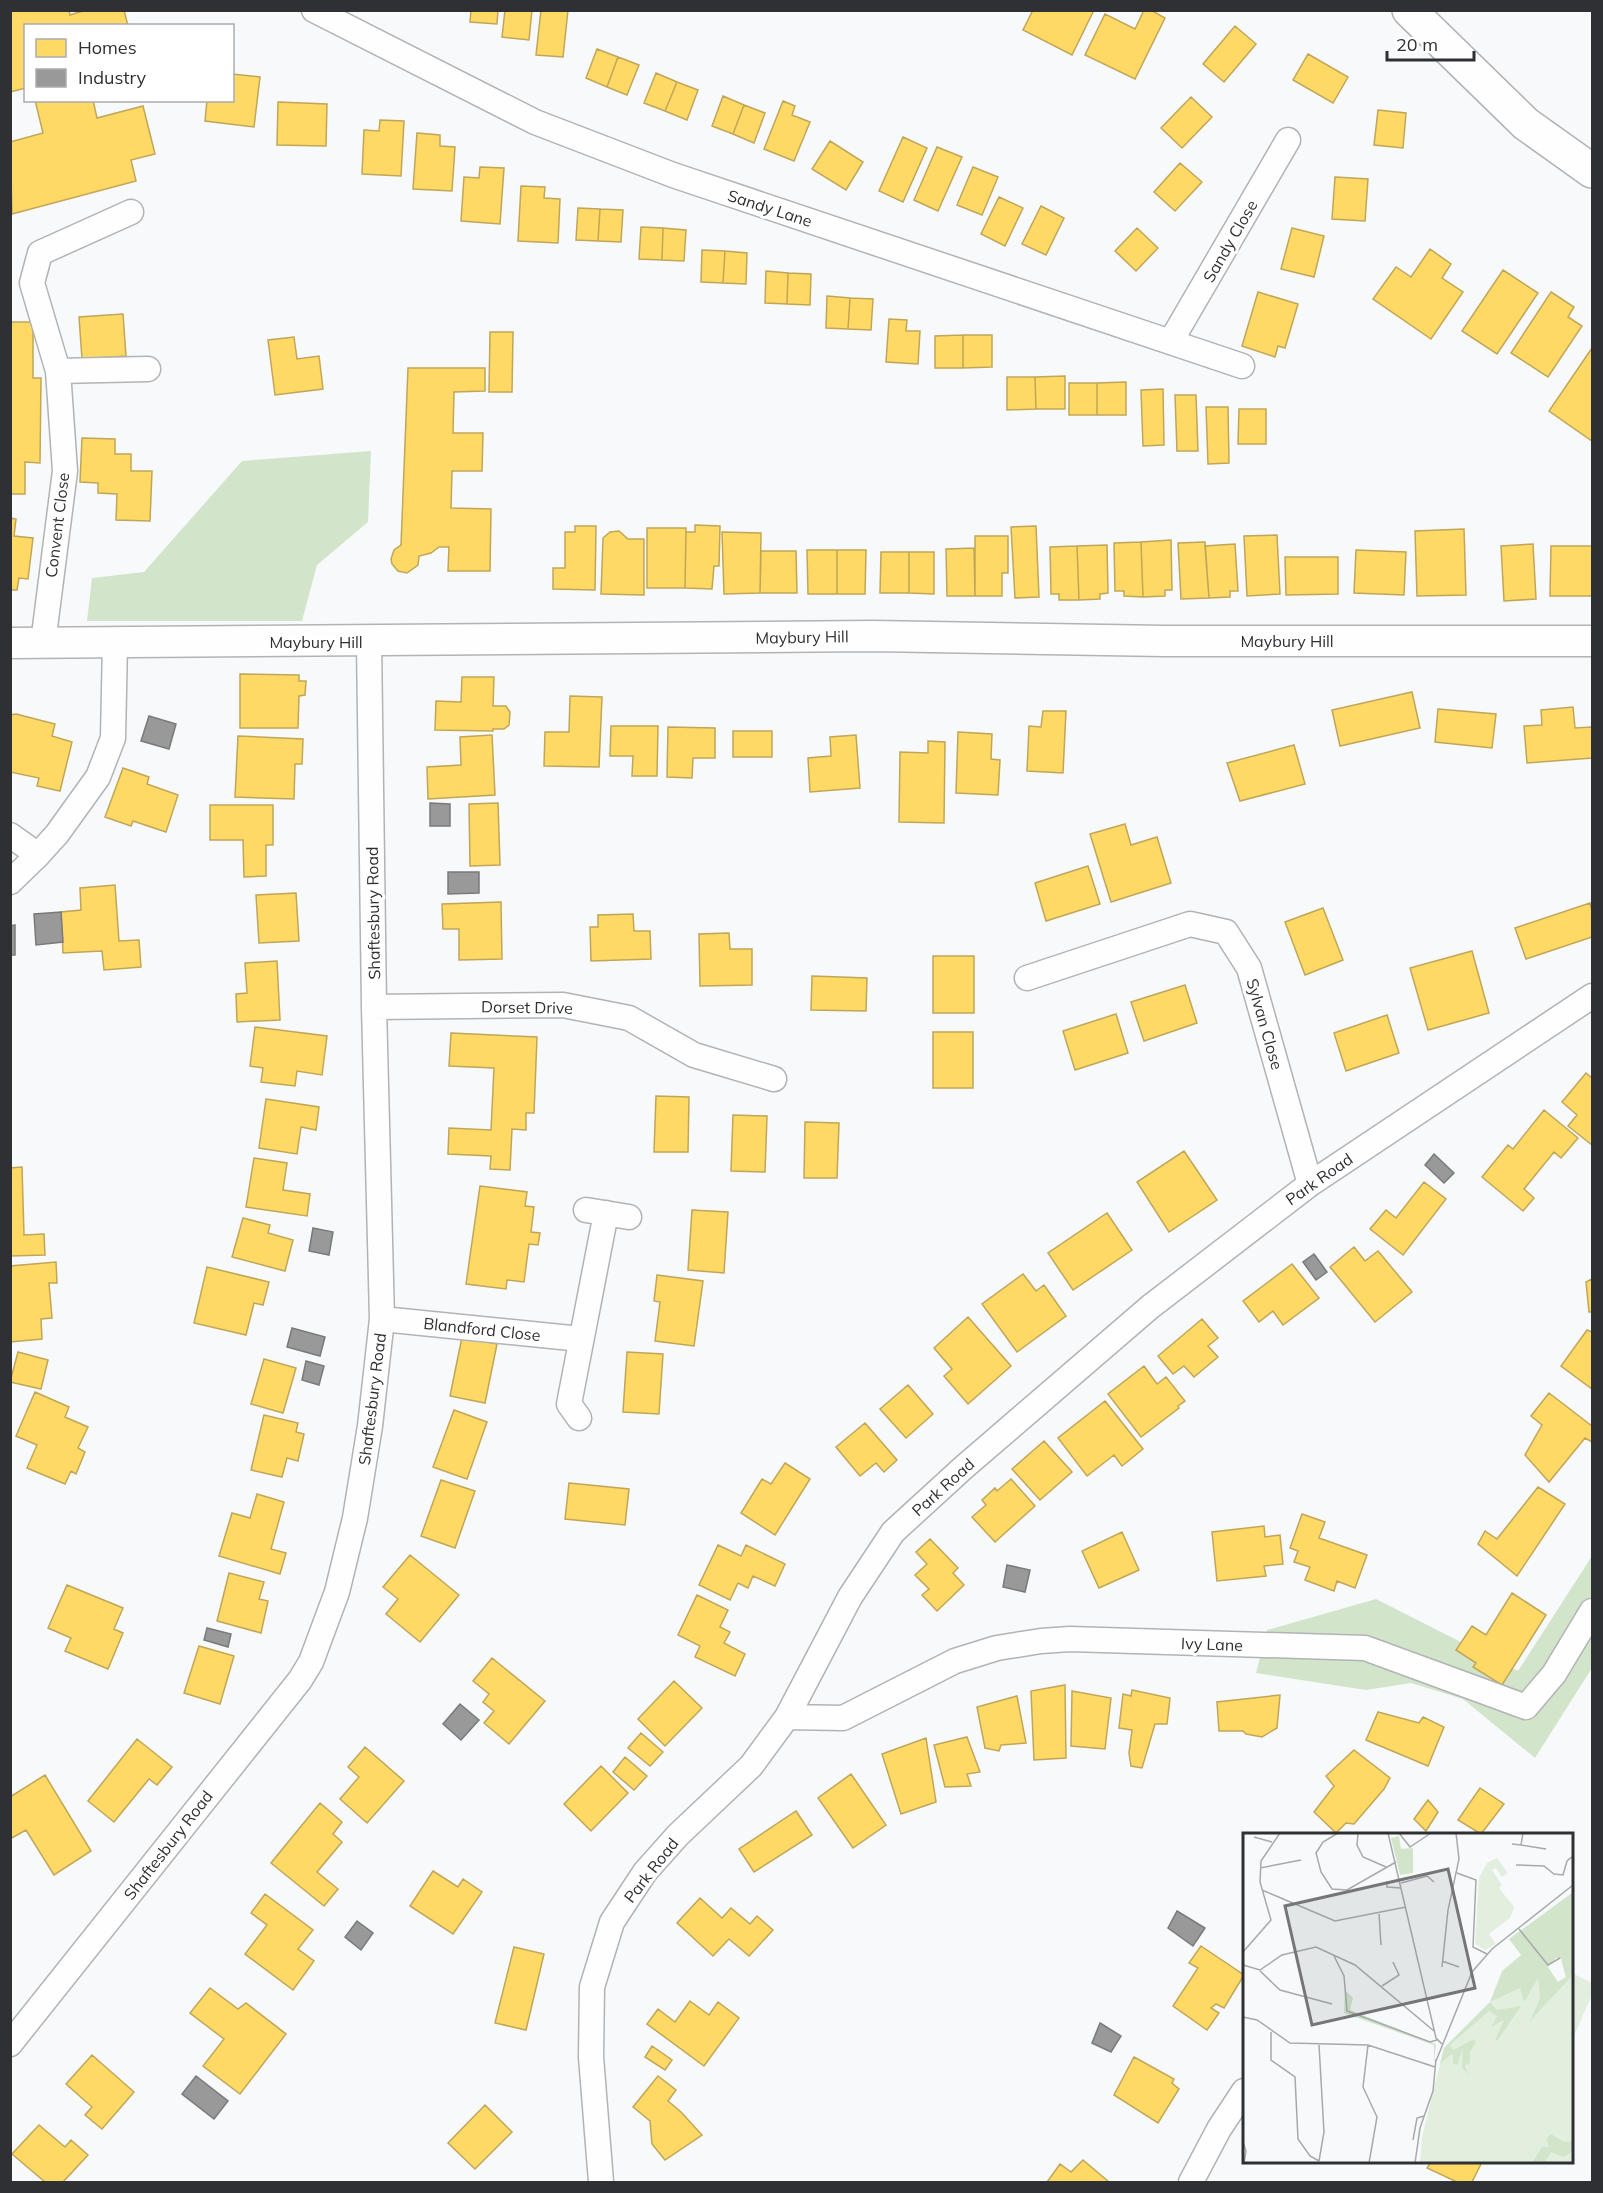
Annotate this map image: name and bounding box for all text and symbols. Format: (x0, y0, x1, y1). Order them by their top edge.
legend (24, 24, 234, 102)
scale bar (1387, 24, 1474, 62)
text: 20 m (1396, 33, 1438, 56)
text: Homes (78, 36, 137, 59)
text: Industry (78, 66, 147, 89)
street label: Sandy Lane (725, 185, 815, 231)
street label: Sandy Close (1198, 196, 1262, 286)
street label: Convent Close (41, 471, 73, 579)
street label: Maybury Hill (755, 626, 849, 648)
street label: Maybury Hill (1240, 631, 1334, 651)
street label: Maybury Hill (269, 632, 363, 652)
street label: Shaftesbury Road (362, 846, 384, 980)
street label: Sylvan Close (1242, 976, 1288, 1072)
street label: Dorset Drive (481, 996, 573, 1018)
street label: Park Road (1282, 1149, 1356, 1209)
street label: Blandford Close (422, 1313, 542, 1345)
street label: Shaftesbury Road (354, 1332, 390, 1466)
street label: Park Road (908, 1454, 978, 1520)
street label: Ivy Lane (1181, 1633, 1243, 1655)
street label: Shaftesbury Road (119, 1786, 217, 1904)
street label: Park Road (619, 1833, 683, 1907)
inset map (1243, 1833, 1573, 2163)

